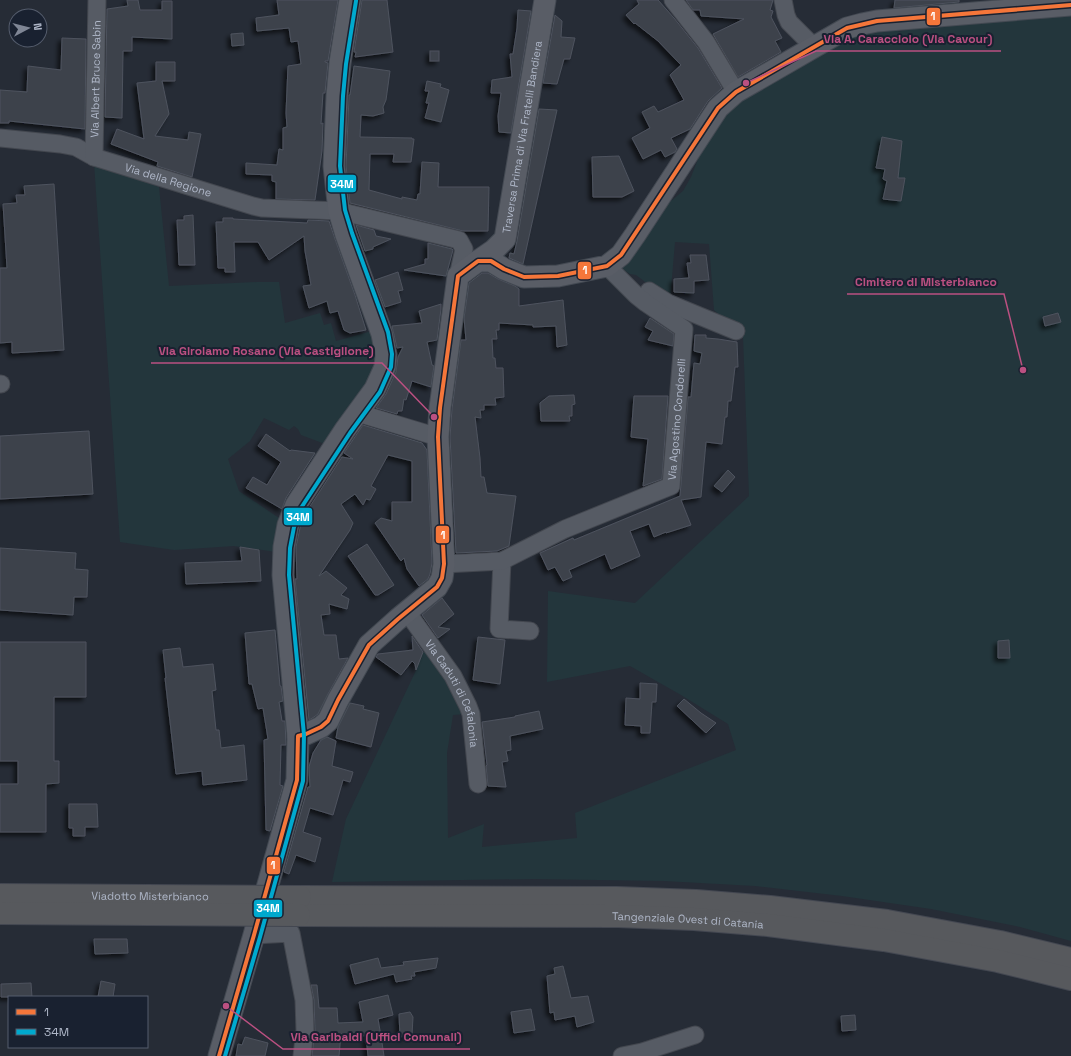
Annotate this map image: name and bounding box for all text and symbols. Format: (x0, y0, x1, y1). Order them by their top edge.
line badge: 1 (926, 7, 941, 26)
north arrow (8, 8, 48, 48)
text: 1 (931, 9, 936, 23)
street label: Via Albert Bruce Sabin (87, 20, 104, 138)
text: N (31, 22, 45, 31)
callout: Via A. Caracciolo (Via Cavour) (816, 27, 1001, 51)
text: Via A. Caracciolo (Via Cavour) (824, 31, 993, 47)
street label: Traversa Prima di Via Fratelli Bandiera (499, 39, 545, 235)
street label: Via della Regione (123, 160, 214, 200)
line badge: 34M (327, 174, 357, 193)
text: 34M (330, 177, 354, 191)
line badge: 1 (577, 261, 592, 280)
text: 1 (583, 263, 588, 277)
callout: Cimitero di Misterbianco (847, 270, 1004, 294)
text: Cimitero di Misterbianco (855, 274, 997, 290)
callout: Via Girolamo Rosano (Via Castiglione) (151, 339, 382, 363)
text: Via Girolamo Rosano (Via Castiglione) (158, 343, 374, 359)
street label: Via Agostino Condorelli (664, 358, 689, 481)
line badge: 34M (283, 507, 313, 526)
text: 34M (286, 510, 310, 524)
line badge: 1 (435, 525, 450, 544)
text: 1 (441, 528, 446, 542)
street label: Via Caduti di Cefalonia (422, 637, 481, 749)
line badge: 1 (266, 856, 281, 875)
text: 1 (271, 858, 276, 872)
street label: Viadotto Misterbianco (91, 889, 209, 903)
line badge: 34M (253, 899, 283, 918)
text: 34M (256, 901, 280, 915)
street label: Tangenziale Ovest di Catania (612, 909, 765, 932)
legend (8, 996, 148, 1048)
text: 1 (44, 1004, 49, 1020)
text: 34M (44, 1024, 69, 1040)
callout: Via Garibaldi (Uffici Comunali) (283, 1025, 470, 1049)
text: Via Garibaldi (Uffici Comunali) (290, 1029, 462, 1045)

